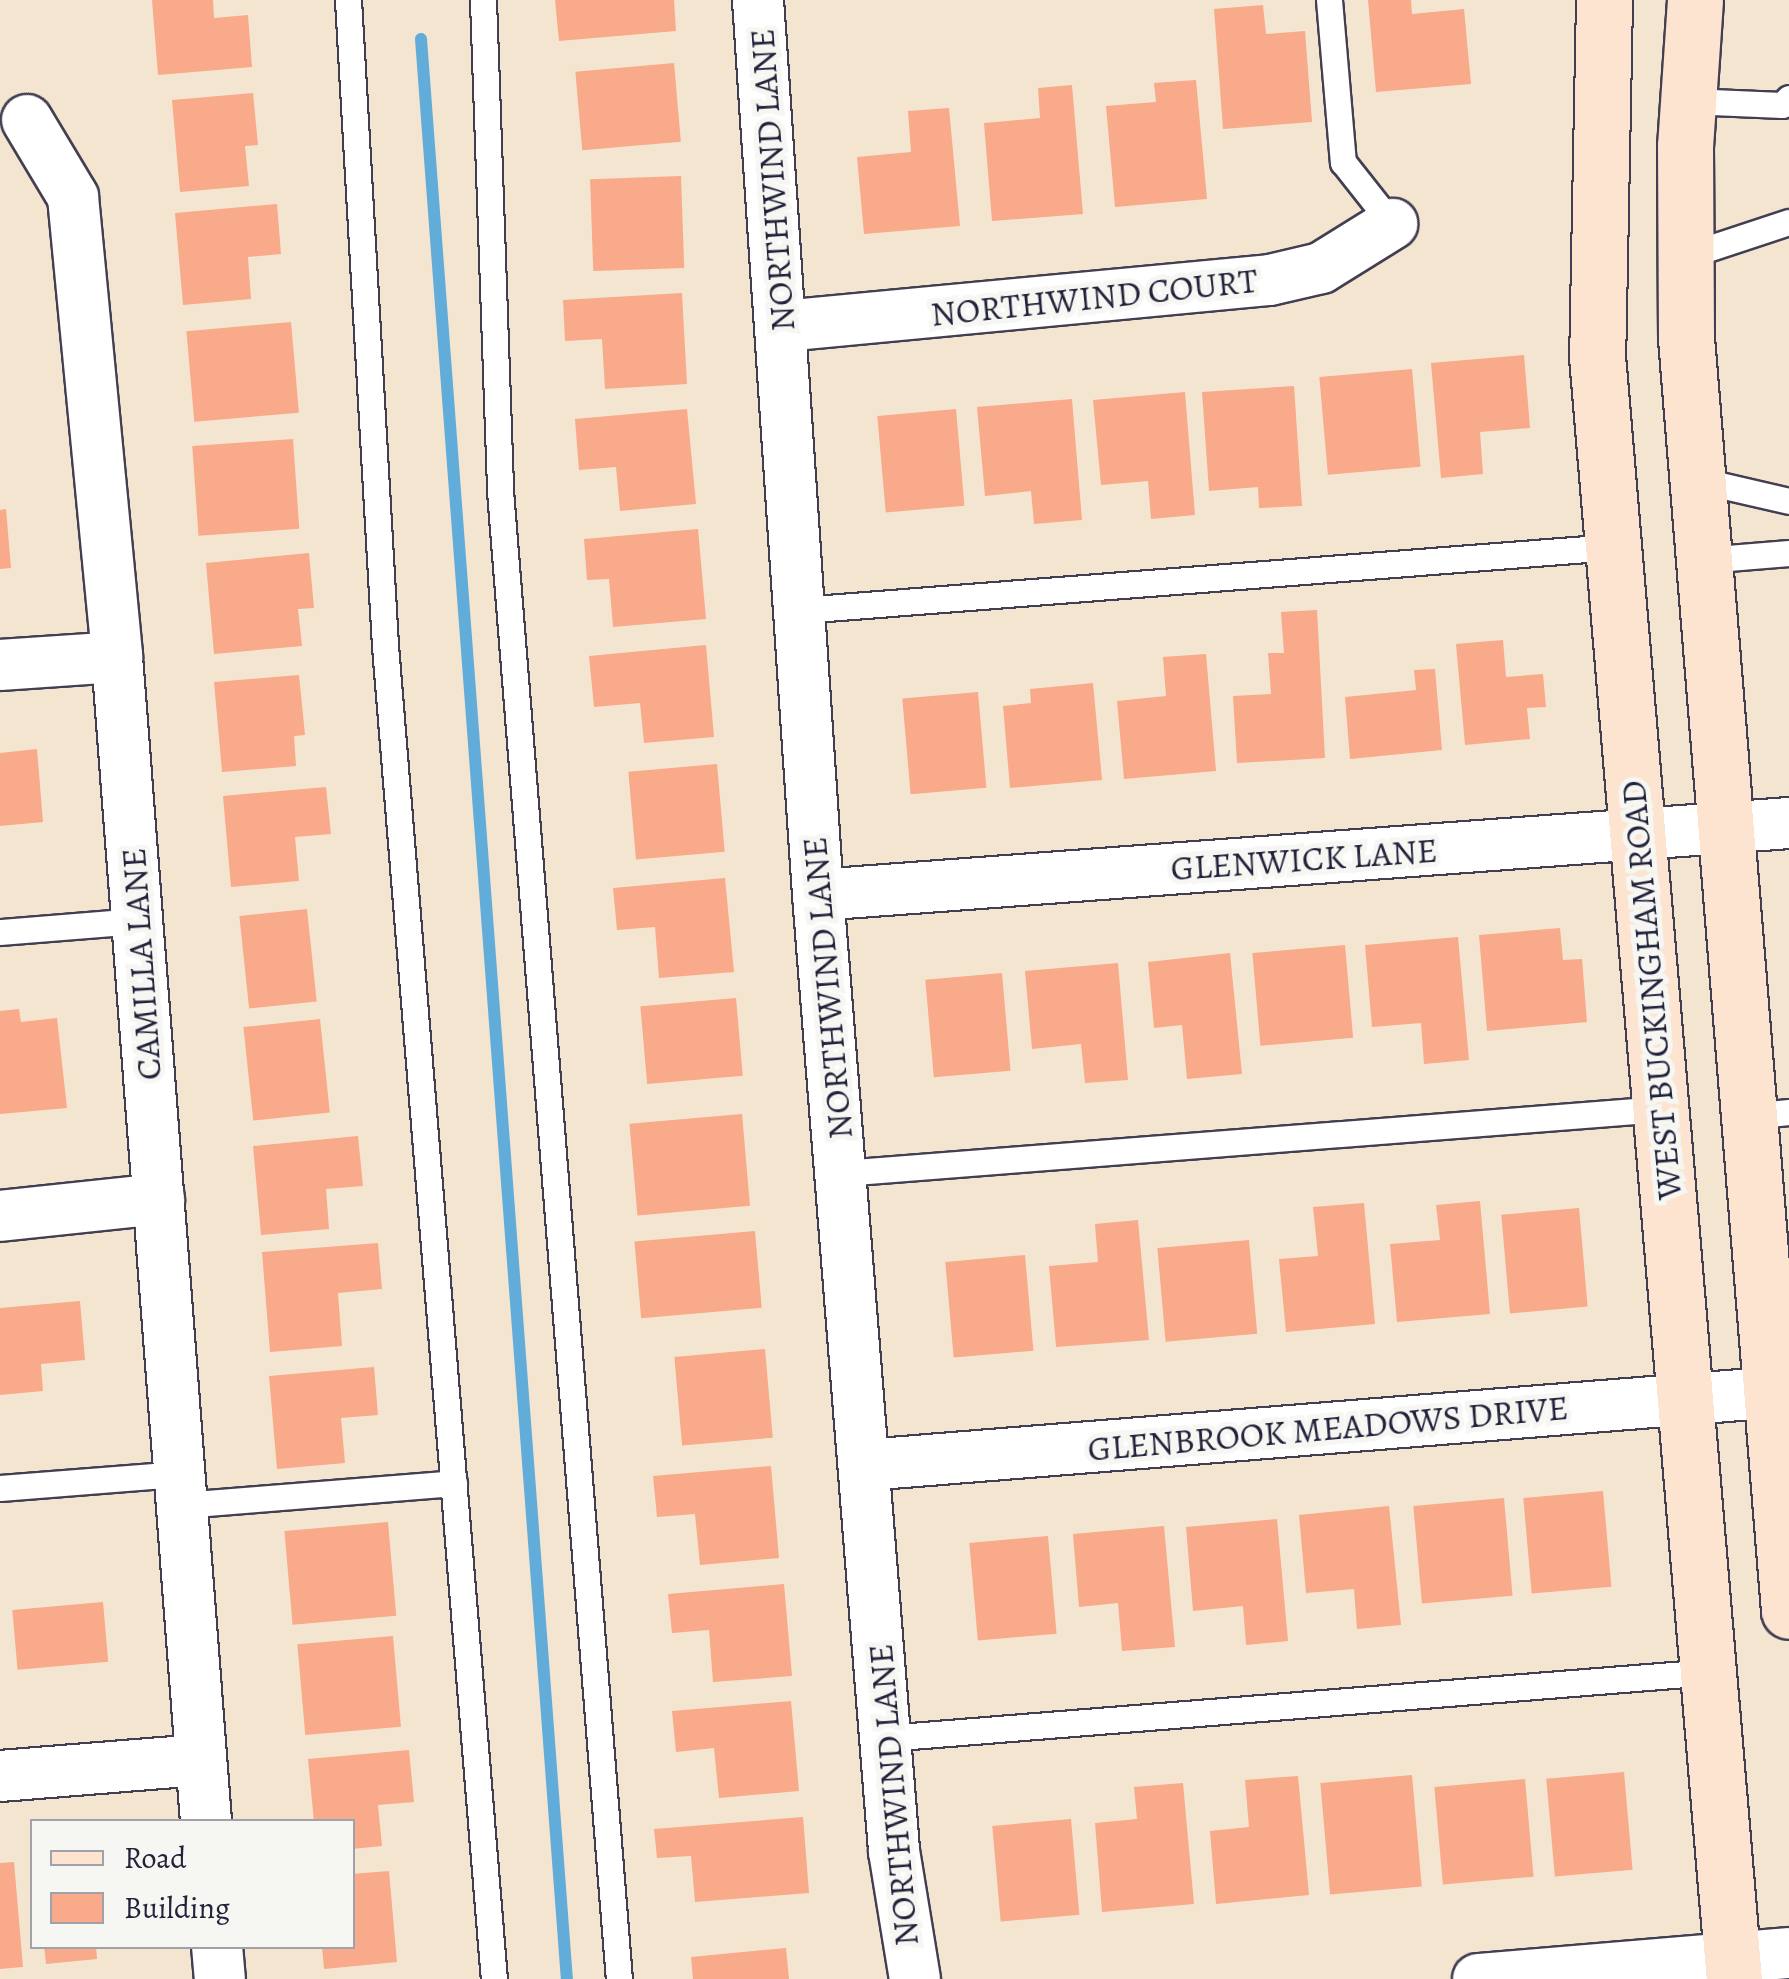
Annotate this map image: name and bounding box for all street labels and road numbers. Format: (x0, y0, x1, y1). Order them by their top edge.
street label: NORTHWIND LANE (740, 27, 804, 333)
street label: NORTHWIND COURT (929, 259, 1259, 335)
street label: WEST BUCKINGHAM ROAD (1612, 779, 1690, 1201)
street label: GLENWICK LANE (1169, 829, 1439, 889)
street label: NORTHWIND LANE (793, 835, 861, 1141)
street label: CAMILLA LANE (112, 847, 170, 1081)
street label: GLENBROOK MEADOWS DRIVE (1086, 1386, 1570, 1470)
street label: NORTHWIND LANE (859, 1642, 927, 1948)

